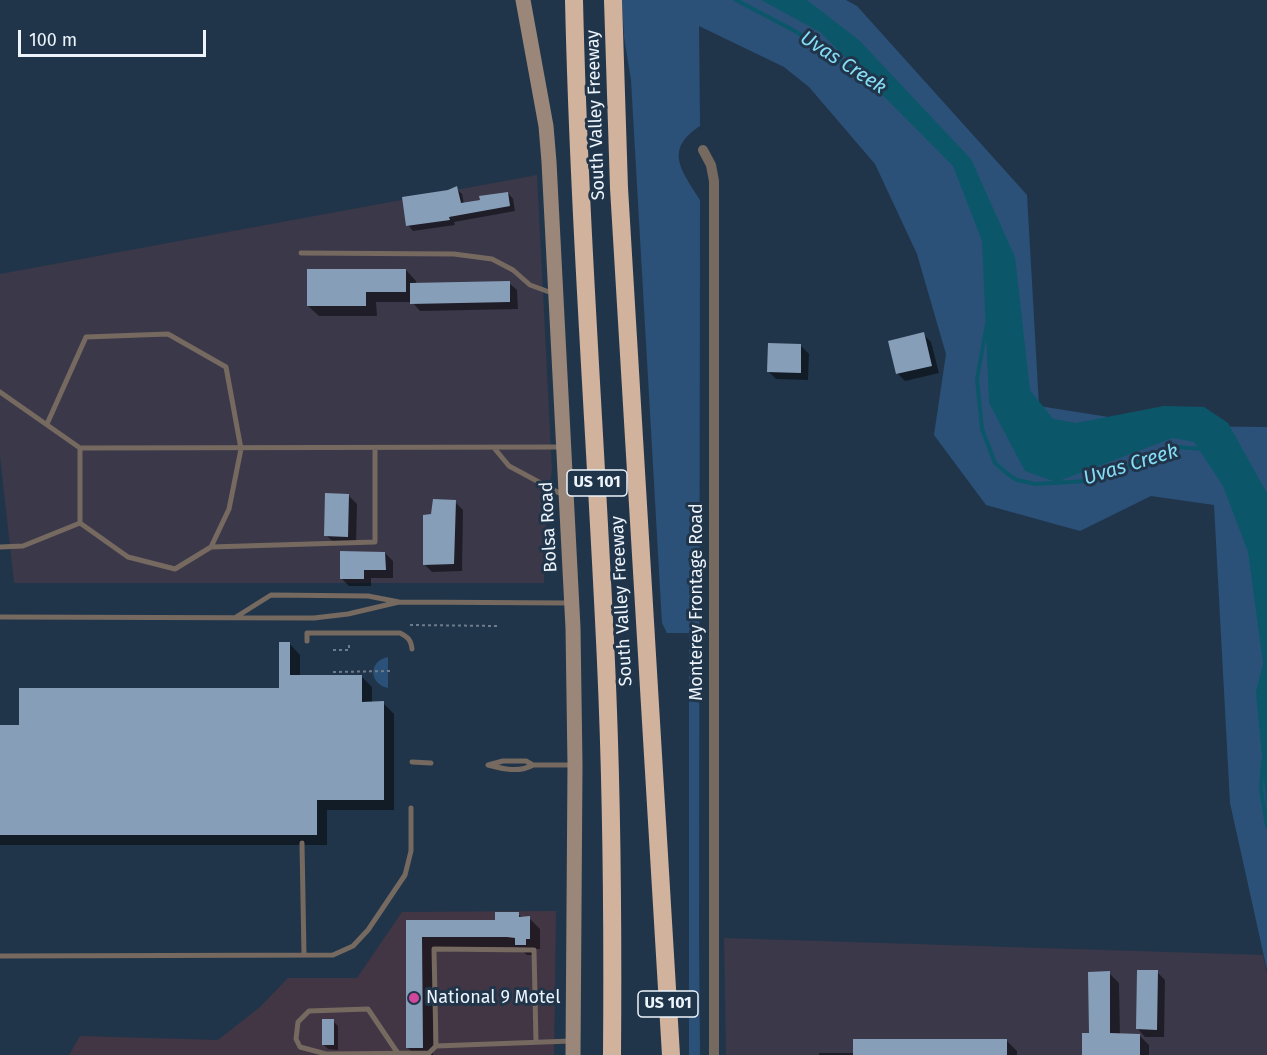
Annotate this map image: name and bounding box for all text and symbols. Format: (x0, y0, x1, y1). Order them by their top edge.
scale bar (21, 18, 208, 56)
water label: Uvas Creek (795, 26, 891, 100)
text: 100 m (29, 29, 77, 51)
street label: South Valley Freeway (582, 29, 610, 201)
water label: Uvas Creek (1081, 439, 1181, 491)
road number: US 101 (567, 470, 627, 496)
street label: Bolsa Road (536, 481, 562, 573)
street label: Monterey Frontage Road (686, 503, 708, 701)
street label: South Valley Freeway (607, 515, 637, 687)
place label: National 9 Motel (426, 987, 560, 1009)
marker: National 9 Motel (407, 991, 421, 1005)
road number: US 101 (638, 991, 698, 1017)

